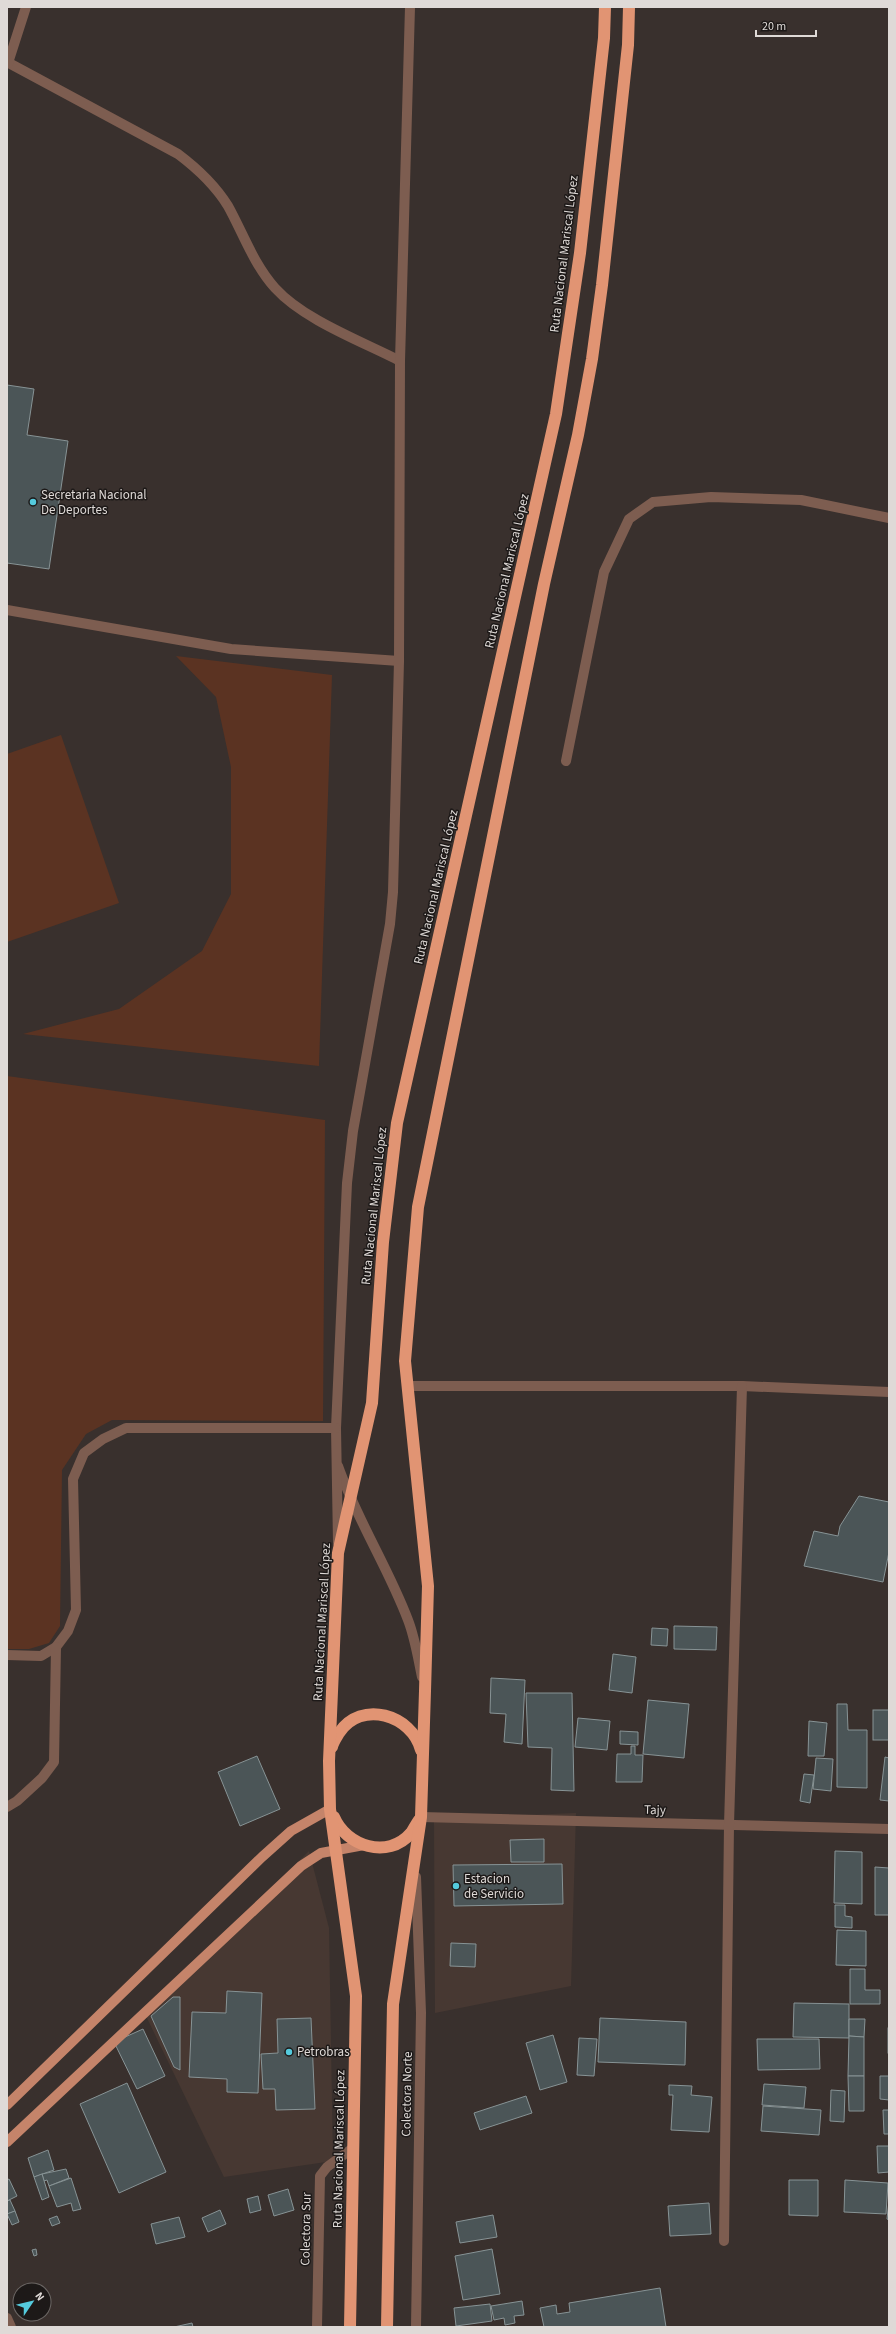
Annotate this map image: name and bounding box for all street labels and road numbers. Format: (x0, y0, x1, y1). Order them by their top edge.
street label: Ruta Nacional Mariscal López (545, 174, 583, 334)
street label: Ruta Nacional Mariscal López (480, 491, 534, 650)
street label: Ruta Nacional Mariscal López (409, 807, 463, 966)
street label: Ruta Nacional Mariscal López (357, 1126, 391, 1286)
street label: Ruta Nacional Mariscal López (309, 1542, 335, 1702)
street label: Tajy (644, 1801, 666, 1819)
street label: Colectora Norte (397, 2051, 417, 2137)
street label: Ruta Nacional Mariscal López (329, 2069, 349, 2228)
street label: Colectora Sur (296, 2192, 316, 2266)

